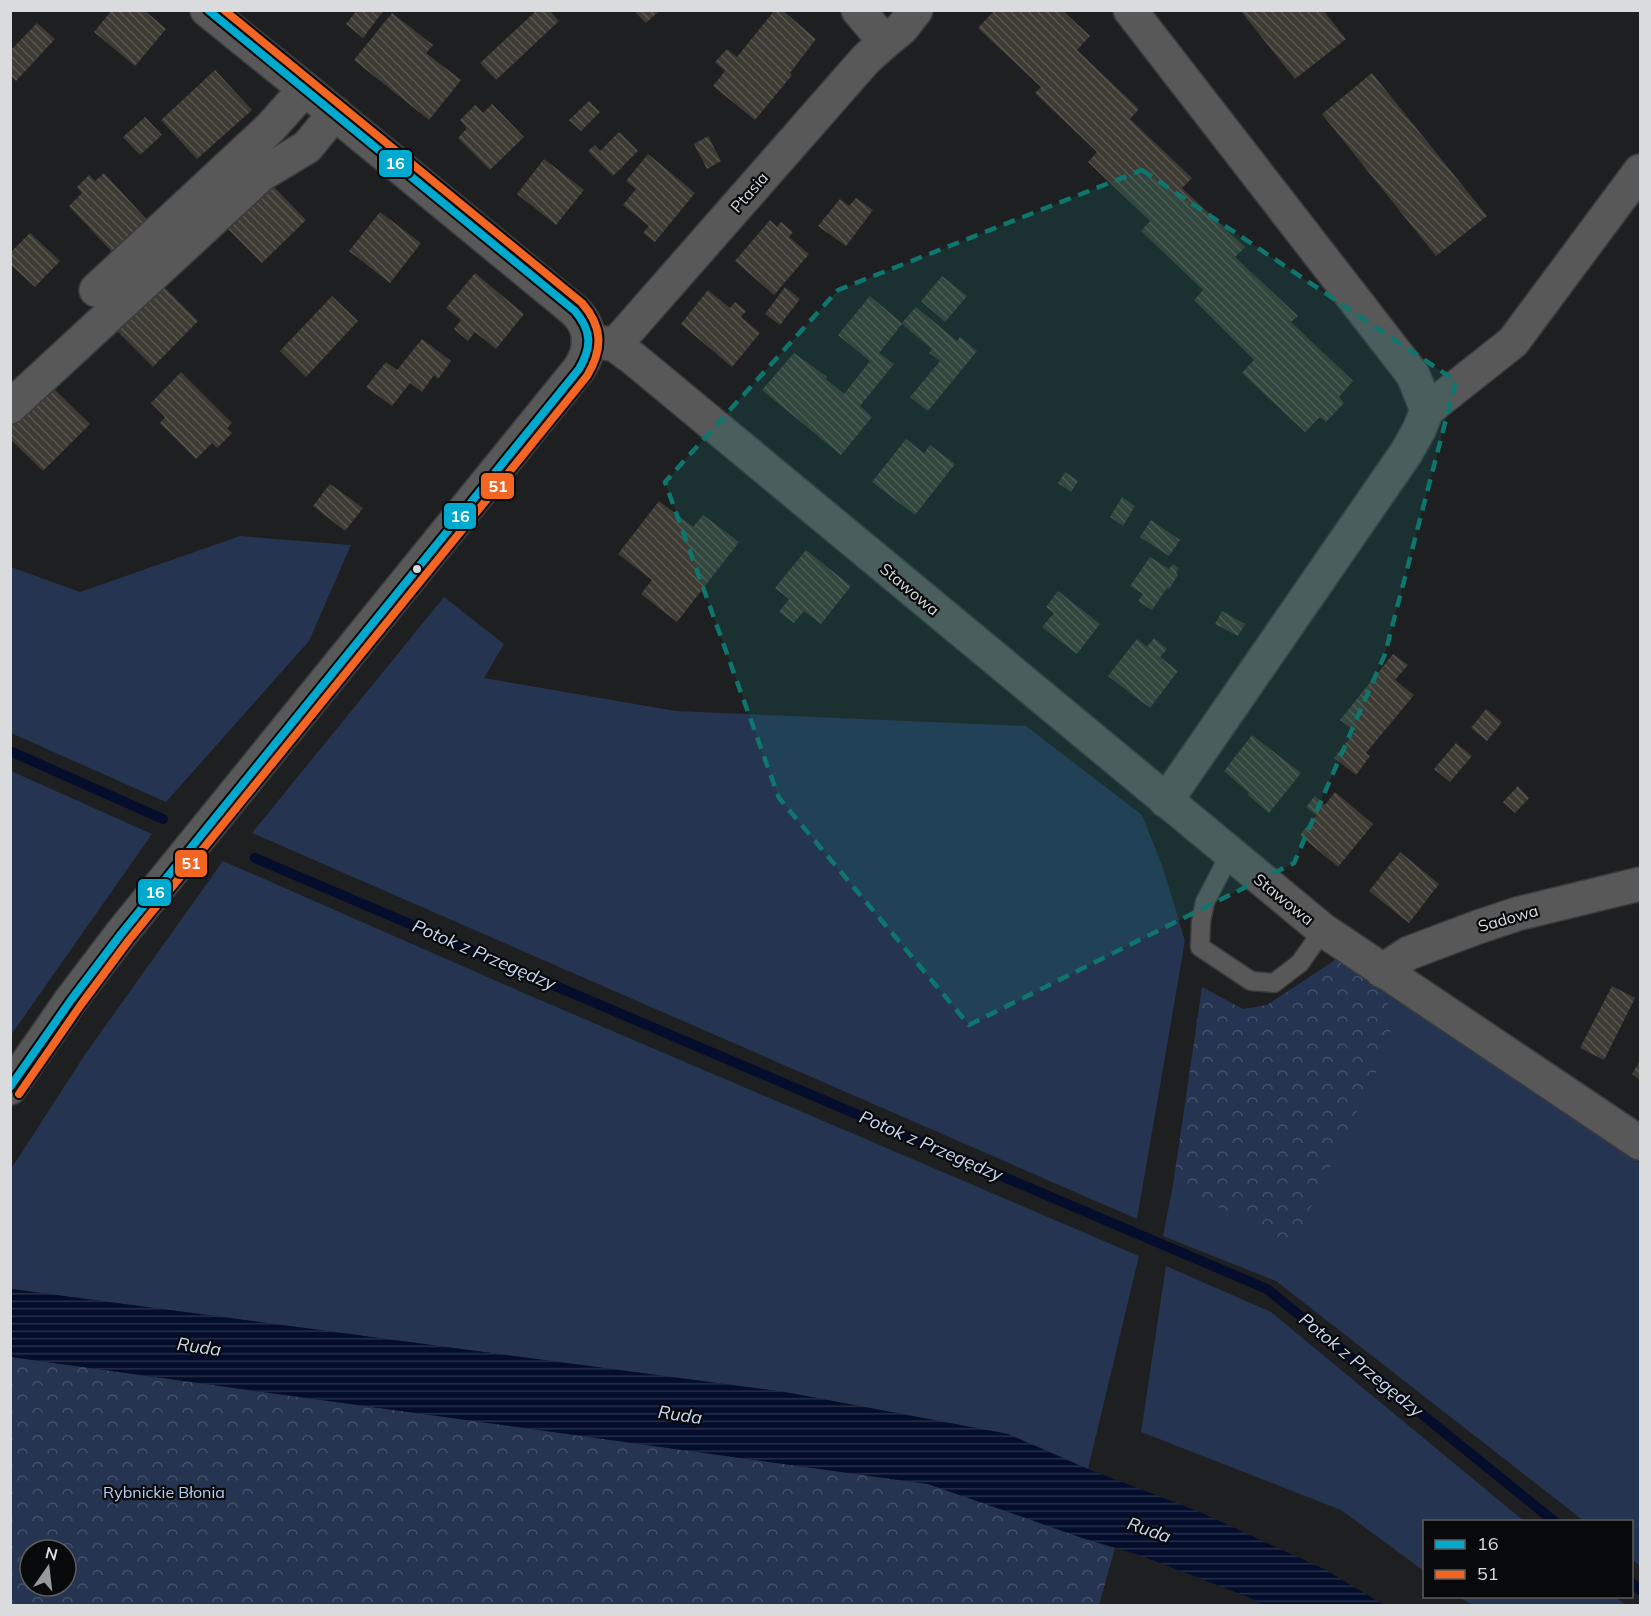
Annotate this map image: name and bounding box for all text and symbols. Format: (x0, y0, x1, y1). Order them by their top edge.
line badge: 16 (378, 149, 413, 178)
text: 16 (385, 153, 405, 173)
street label: Ptasia (726, 168, 772, 216)
line badge: 51 (480, 472, 515, 500)
text: 51 (488, 476, 508, 496)
line badge: 16 (443, 502, 477, 530)
text: 16 (450, 506, 470, 526)
street label: Stawowa (876, 558, 944, 620)
unlabelled marker (411, 563, 423, 575)
line badge: 51 (174, 849, 208, 878)
text: 51 (181, 853, 201, 873)
street label: Stawowa (1250, 869, 1318, 929)
line badge: 16 (137, 878, 172, 907)
text: 16 (145, 882, 165, 902)
street label: Sadowa (1476, 900, 1540, 936)
water label: Potok z Przegędzy (409, 914, 561, 996)
water label: Potok z Przegędzy (856, 1105, 1008, 1187)
water label: Potok z Przegędzy (1295, 1307, 1429, 1423)
water label: Ruda (175, 1332, 223, 1361)
water label: Ruda (656, 1400, 704, 1429)
park label: Rybnickie Błonia (103, 1482, 225, 1502)
water label: Ruda (1124, 1511, 1174, 1548)
legend (1423, 1520, 1633, 1598)
text: 16 (1477, 1532, 1499, 1555)
north arrow (18, 1538, 78, 1598)
text: N (43, 1542, 60, 1565)
text: 51 (1477, 1562, 1499, 1585)

